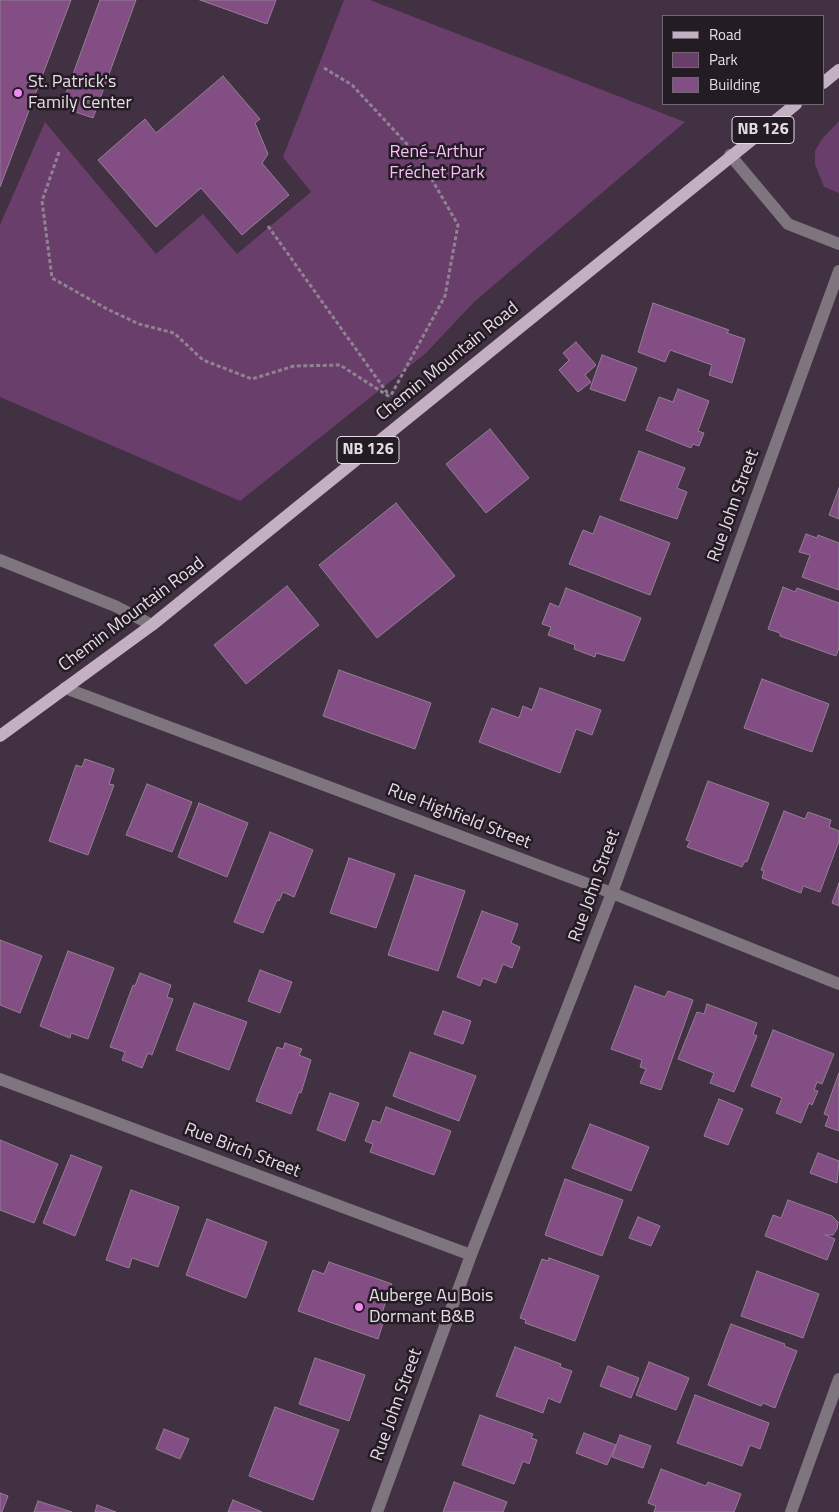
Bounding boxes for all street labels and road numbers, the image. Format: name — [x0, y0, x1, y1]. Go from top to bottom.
road number: NB 126 — [732, 116, 794, 144]
street label: Chemin Mountain Road — [373, 298, 523, 426]
road number: NB 126 — [337, 436, 399, 464]
street label: Rue John Street — [704, 447, 764, 565]
street label: Chemin Mountain Road — [55, 553, 209, 677]
street label: Rue Highfield Street — [384, 780, 534, 854]
street label: Rue John Street — [565, 827, 625, 945]
street label: Rue Birch Street — [181, 1119, 303, 1183]
street label: Rue John Street — [367, 1346, 427, 1464]

